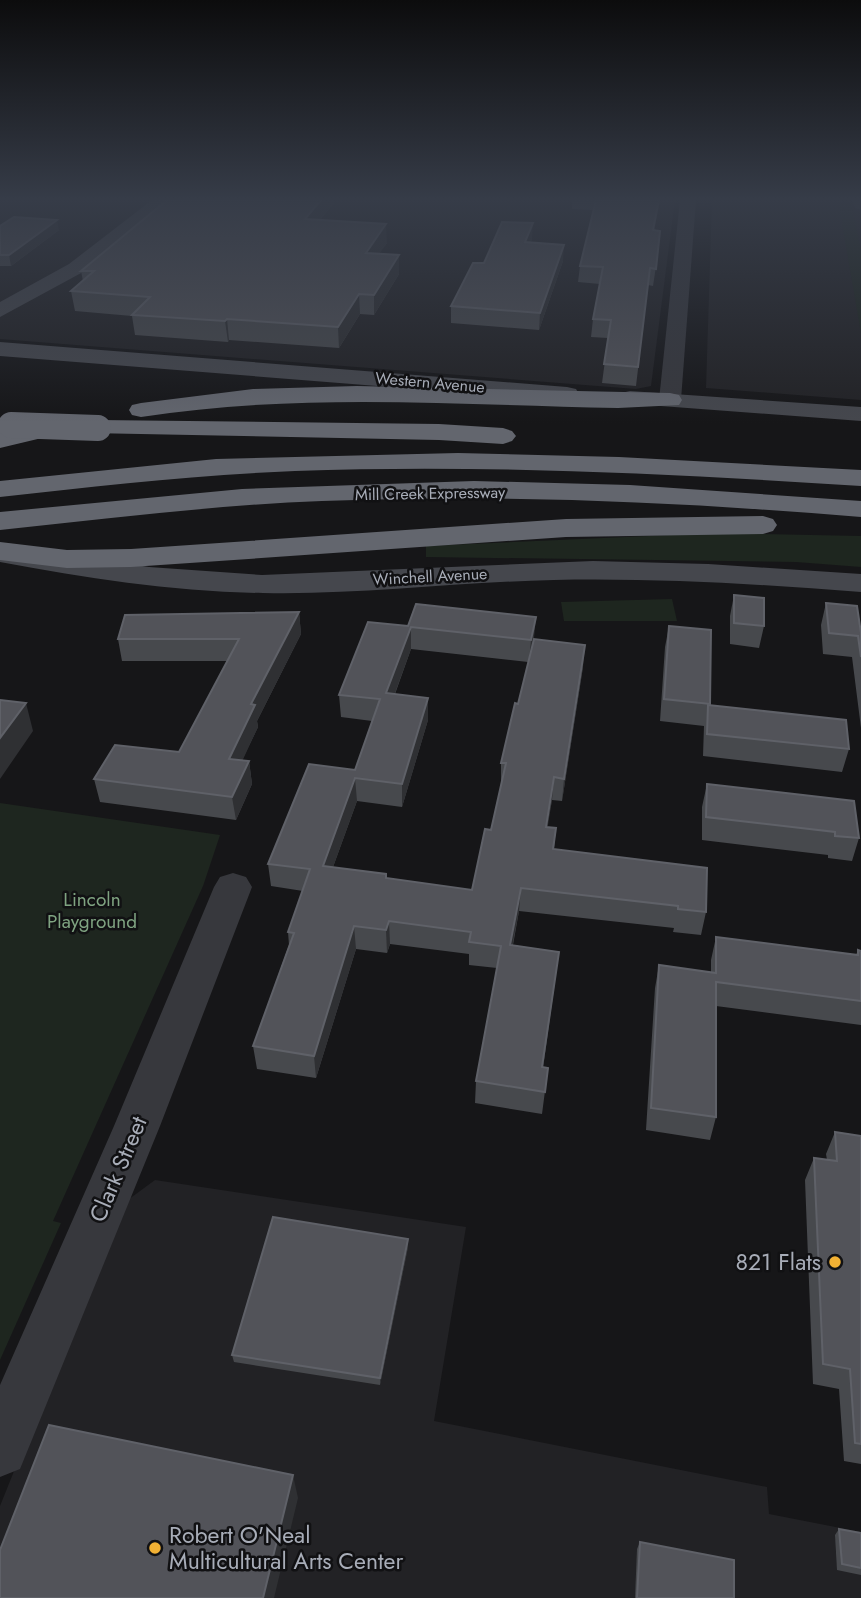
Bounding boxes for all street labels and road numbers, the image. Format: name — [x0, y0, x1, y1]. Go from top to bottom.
street label: Western Avenue — [374, 366, 486, 399]
street label: Mill Creek Expressway — [355, 481, 506, 506]
street label: Winchell Avenue — [372, 562, 488, 591]
street label: Clark Street — [80, 1110, 156, 1227]

